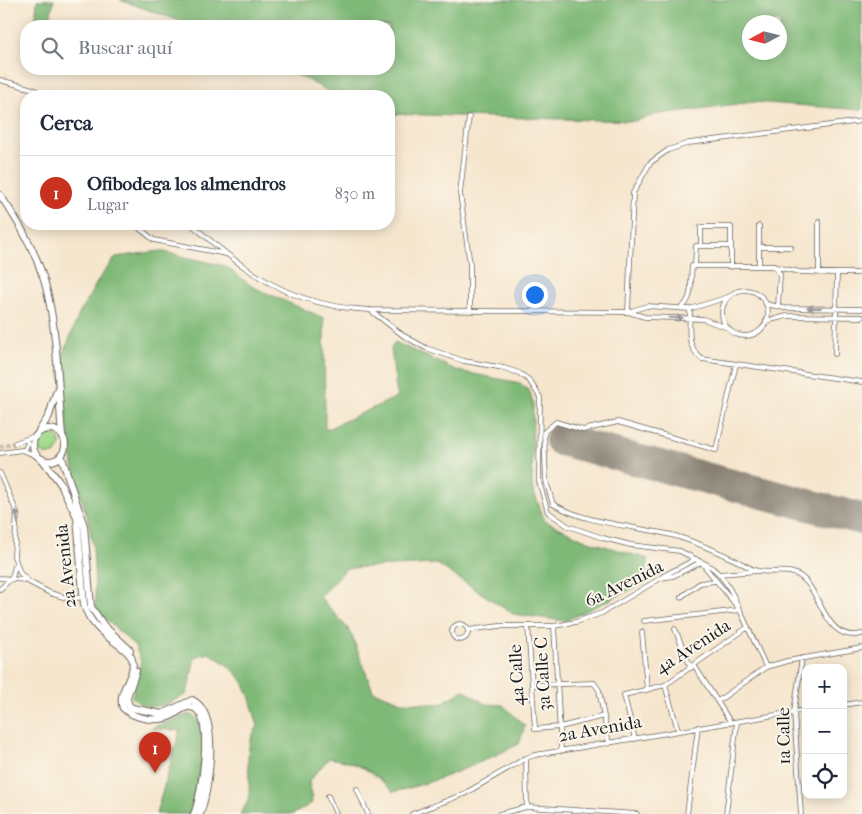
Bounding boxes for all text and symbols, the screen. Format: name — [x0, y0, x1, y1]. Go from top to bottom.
north arrow — [742, 15, 787, 60]
search box — [20, 20, 395, 75]
icon: search — [38, 34, 66, 62]
text: Buscar aquí — [78, 37, 172, 59]
text: Cerca — [40, 111, 92, 135]
text: Ofibodega los almendros — [87, 173, 286, 195]
text: 1 — [53, 184, 59, 203]
text: 830 m — [335, 184, 375, 203]
text: Lugar — [87, 195, 128, 214]
your location — [522, 282, 548, 308]
one-way arrow — [806, 304, 822, 312]
one-way arrow — [668, 314, 684, 322]
one-way arrow — [12, 508, 20, 524]
street label: 2a Avenida — [51, 522, 81, 609]
street label: 6a Avenida — [581, 556, 667, 612]
street label: 4a Avenida — [651, 615, 735, 679]
street label: 3a Calle C — [531, 636, 555, 712]
street label: 4a Calle — [505, 643, 529, 706]
map controls — [802, 664, 847, 799]
button: + — [802, 664, 847, 709]
street label: 1a Calle — [773, 707, 795, 765]
button: − — [802, 709, 847, 754]
street label: 2a Avenida — [557, 711, 644, 747]
pin: 1 — [139, 732, 171, 773]
button: locate — [802, 754, 847, 799]

